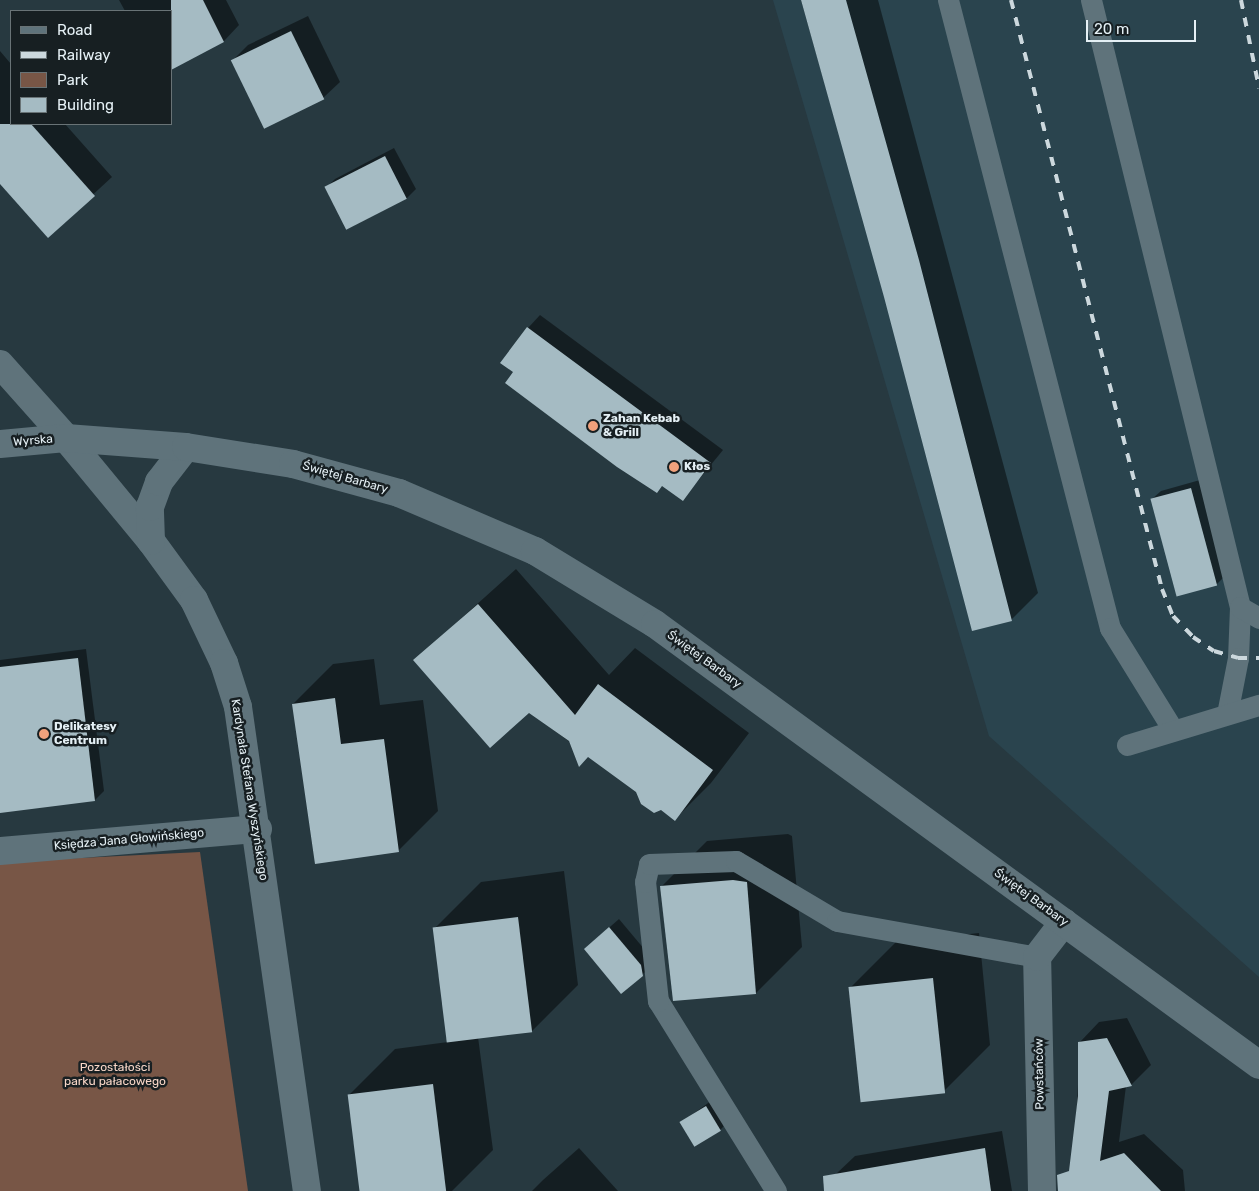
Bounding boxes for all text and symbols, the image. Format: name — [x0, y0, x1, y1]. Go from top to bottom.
legend — [10, 10, 172, 125]
scale bar — [1089, 10, 1199, 42]
text: 20 m — [1094, 20, 1129, 38]
text: Road — [57, 21, 93, 39]
text: Railway — [57, 46, 111, 64]
text: Park — [57, 71, 88, 89]
text: Building — [57, 96, 114, 114]
place label: Zahan Kebab & Grill — [603, 412, 680, 440]
marker: Zahan Kebab & Grill — [587, 420, 599, 432]
street label: Wyrska — [13, 432, 53, 450]
street label: Świętej Barbary — [301, 459, 389, 497]
place label: Kłos — [684, 460, 710, 474]
marker: Kłos — [668, 461, 680, 473]
street label: Świętej Barbary — [664, 628, 744, 692]
street label: Kardynała Stefana Wyszyńskiego — [228, 698, 270, 882]
place label: Delikatesy Centrum — [54, 720, 117, 748]
marker: Delikatesy Centrum — [38, 728, 50, 740]
street label: Księdza Jana Głowińskiego — [53, 826, 205, 854]
street label: Świętej Barbary — [991, 866, 1071, 930]
street label: Powstańców — [1032, 1038, 1048, 1110]
park label: Pozostałości parku pałacowego — [64, 1061, 166, 1089]

